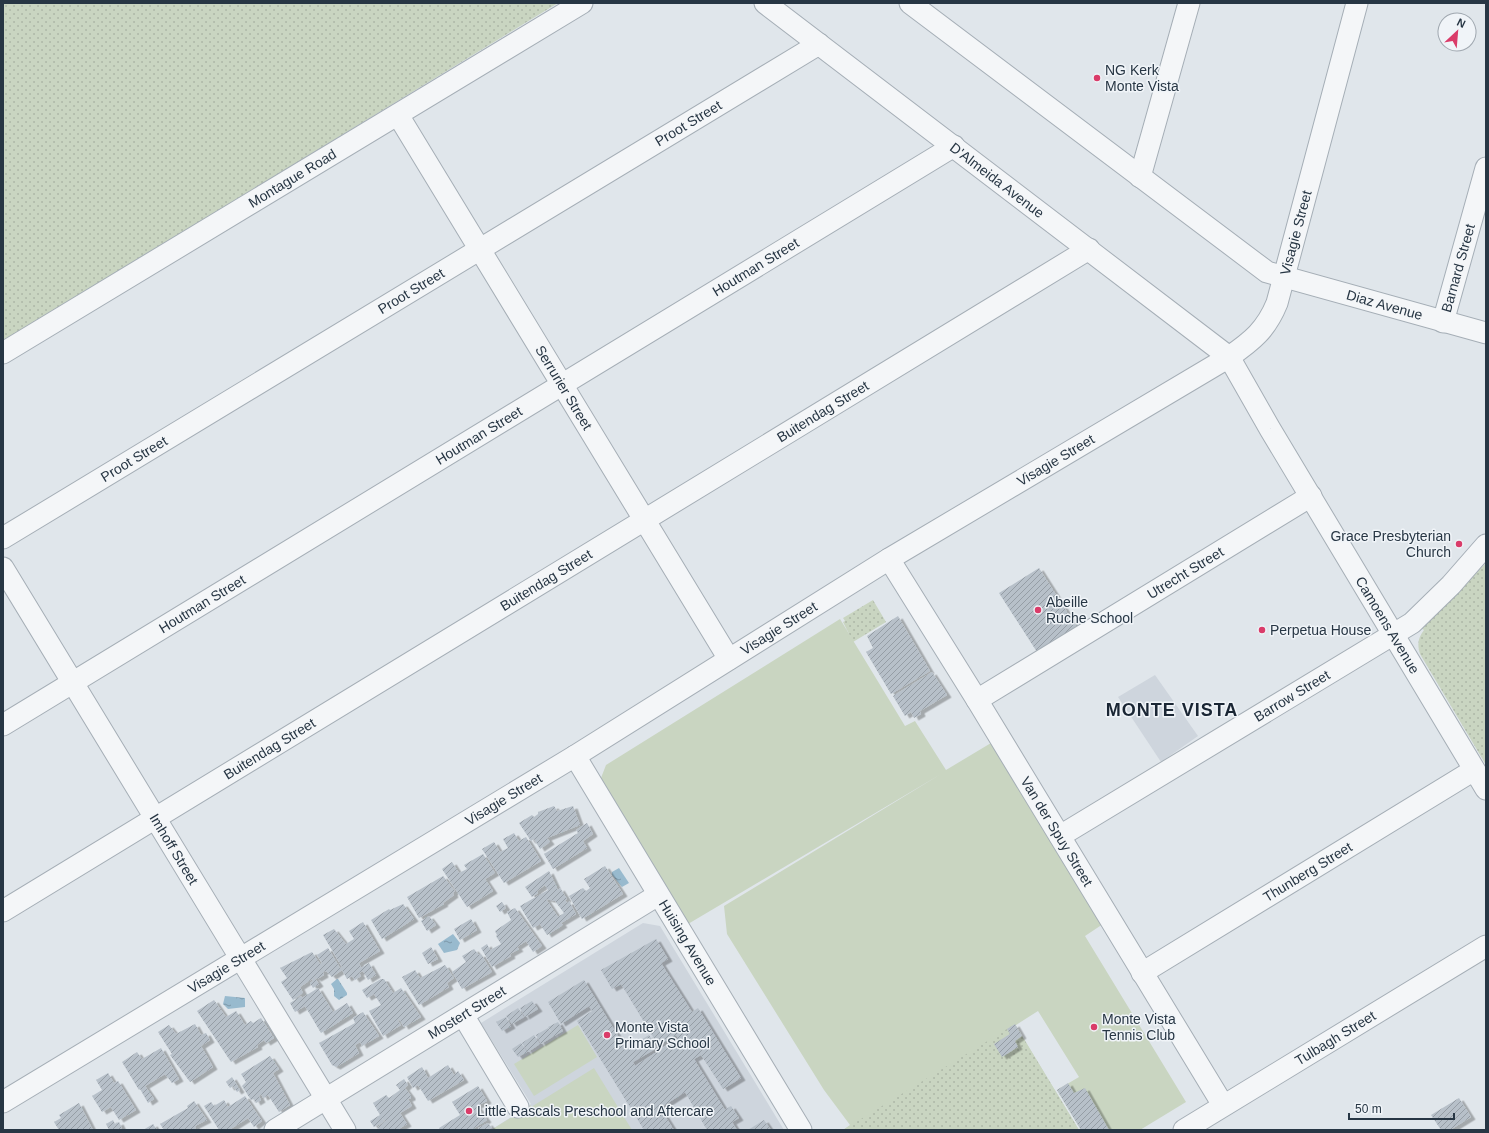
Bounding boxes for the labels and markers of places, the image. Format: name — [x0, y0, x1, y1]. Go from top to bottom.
place label: NG Kerk Monte Vista — [1105, 62, 1179, 94]
marker: NG Kerk Monte Vista — [1092, 73, 1102, 83]
place label: Grace Presbyterian Church — [1330, 528, 1451, 560]
marker: Grace Presbyterian Church — [1454, 539, 1464, 549]
place label: Abeille Ruche School — [1046, 594, 1133, 626]
marker: Abeille Ruche School — [1033, 605, 1043, 615]
place label: Perpetua House — [1270, 622, 1371, 638]
marker: Perpetua House — [1257, 625, 1267, 635]
place label: Monte Vista Tennis Club — [1102, 1011, 1176, 1043]
place label: Monte Vista Primary School — [615, 1019, 710, 1051]
marker: Monte Vista Tennis Club — [1089, 1022, 1099, 1032]
marker: Monte Vista Primary School — [602, 1030, 612, 1040]
place label: Little Rascals Preschool and Aftercare — [477, 1103, 714, 1119]
marker: Little Rascals Preschool and Aftercare — [464, 1106, 474, 1116]

